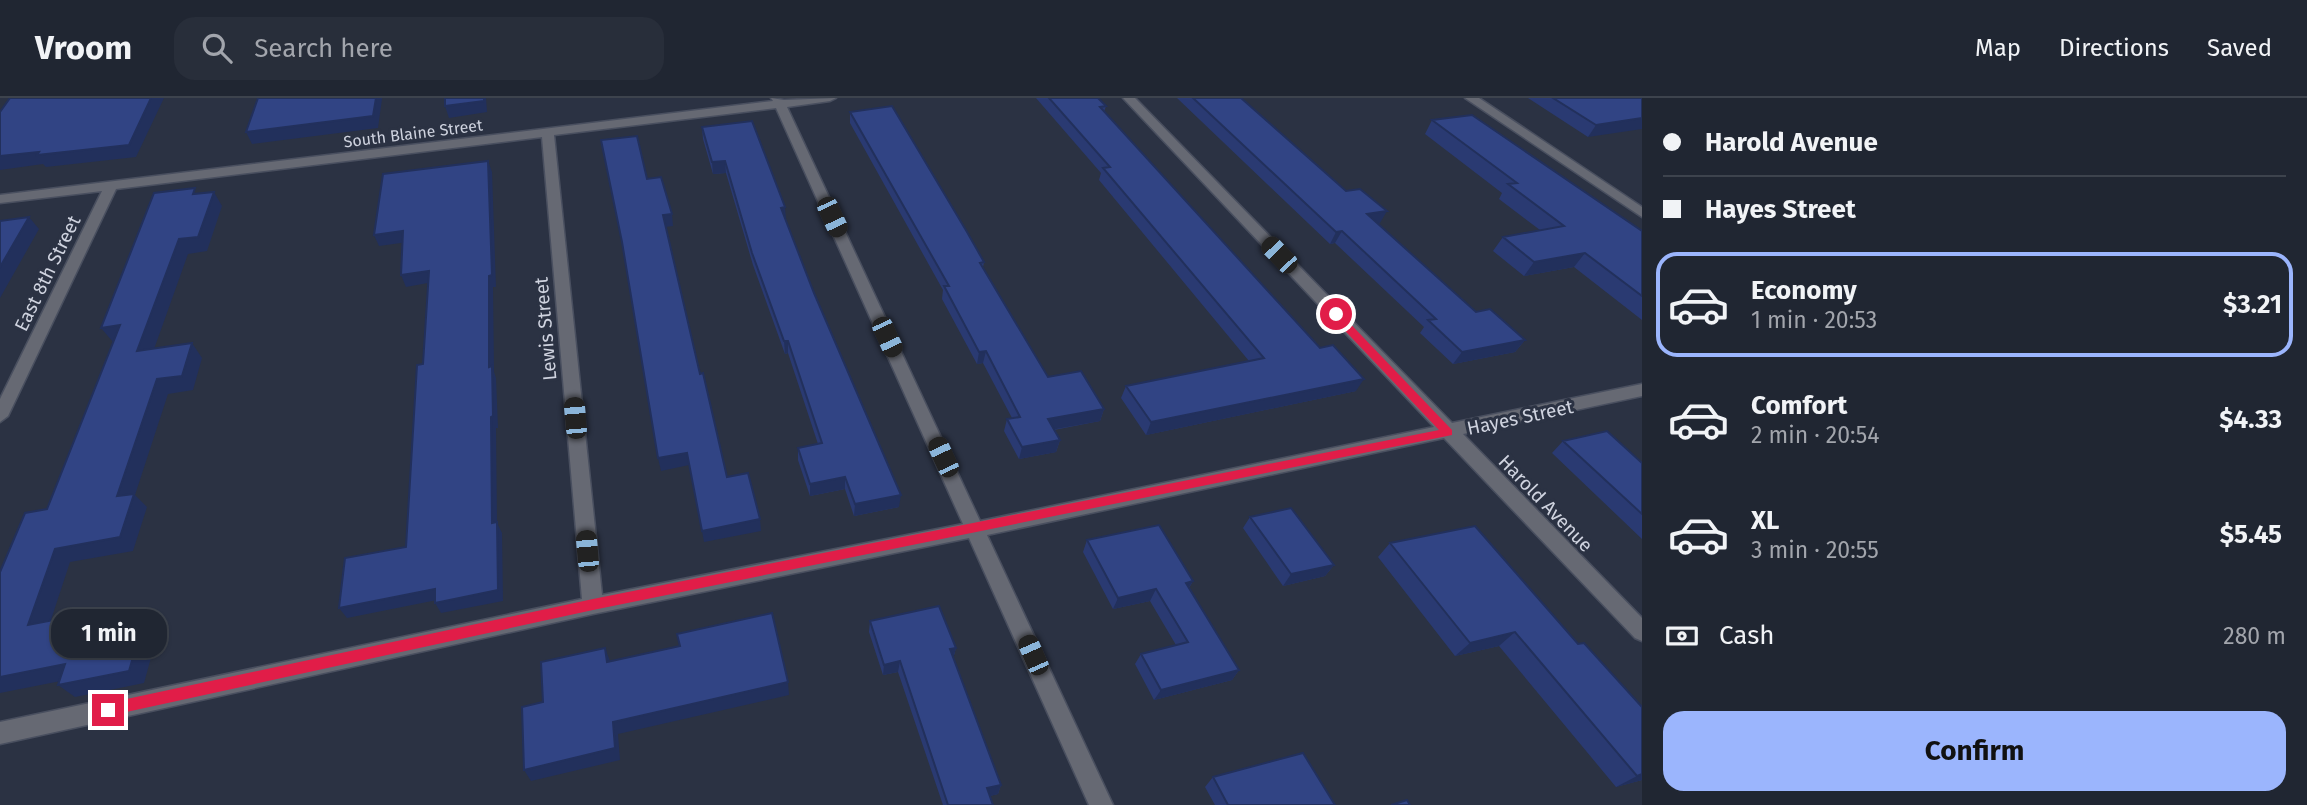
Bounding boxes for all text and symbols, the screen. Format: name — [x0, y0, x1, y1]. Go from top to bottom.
search box — [174, 17, 664, 80]
text: Vroom — [35, 28, 132, 68]
icon: search — [198, 29, 236, 67]
text: Search here — [254, 33, 393, 64]
text: Map — [1975, 34, 2021, 62]
text: Directions — [2059, 34, 2169, 62]
text: Saved — [2207, 34, 2272, 62]
street label: South Blaine Street — [342, 116, 484, 151]
text: Harold Avenue — [1705, 127, 1878, 158]
car — [814, 194, 851, 240]
text: Hayes Street — [1705, 194, 1856, 225]
street label: East 8th Street — [10, 211, 85, 335]
car — [1257, 233, 1302, 277]
icon: car — [1667, 273, 1730, 336]
text: Economy — [1751, 275, 1857, 306]
street label: Lewis Street — [530, 276, 561, 382]
text: $3.21 — [2223, 289, 2282, 320]
route start — [1320, 298, 1352, 330]
text: 1 min · 20:53 — [1751, 306, 1877, 334]
car — [869, 314, 906, 360]
icon: car — [1667, 388, 1730, 451]
text: Comfort — [1751, 390, 1847, 421]
street label: Hayes Street — [1465, 395, 1575, 440]
car — [563, 396, 588, 440]
text: $4.33 — [2219, 404, 2282, 435]
text: 2 min · 20:54 — [1751, 421, 1879, 449]
car — [925, 434, 962, 480]
street label: Harold Avenue — [1494, 450, 1598, 557]
icon: car — [1667, 503, 1730, 566]
text: XL — [1751, 505, 1779, 536]
text: $5.45 — [2220, 519, 2282, 550]
car — [575, 529, 600, 573]
text: 3 min · 20:55 — [1751, 536, 1879, 564]
callout: 1 min — [50, 608, 166, 658]
icon: cash — [1663, 617, 1701, 655]
text: 1 min — [81, 619, 137, 647]
text: Cash — [1719, 620, 1775, 651]
text: 280 m — [2223, 622, 2286, 650]
car — [1015, 632, 1052, 678]
route end — [92, 694, 124, 726]
button: Confirm — [1663, 711, 2286, 791]

